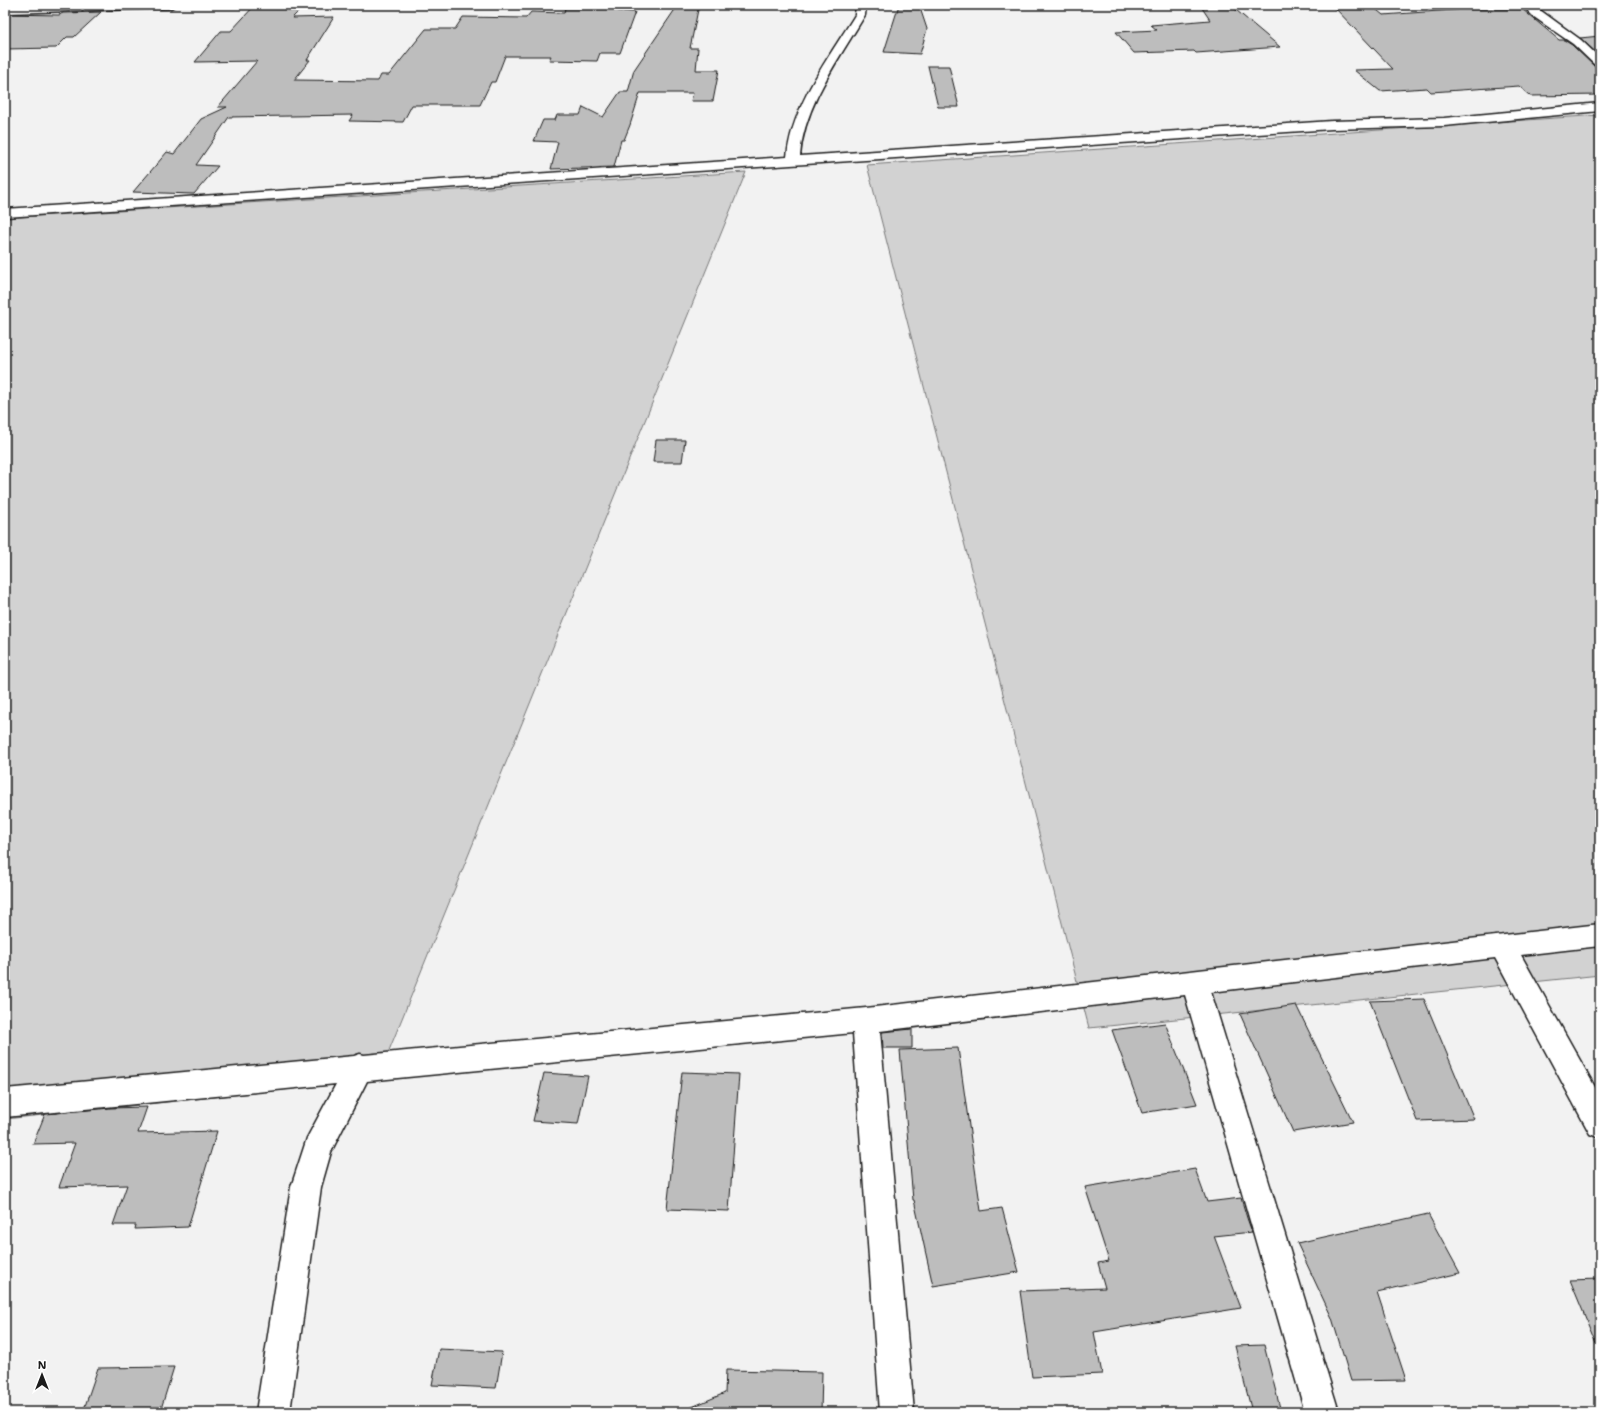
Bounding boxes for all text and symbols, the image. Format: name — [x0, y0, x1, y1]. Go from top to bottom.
north arrow — [22, 1355, 62, 1395]
text: N — [38, 1358, 47, 1373]

